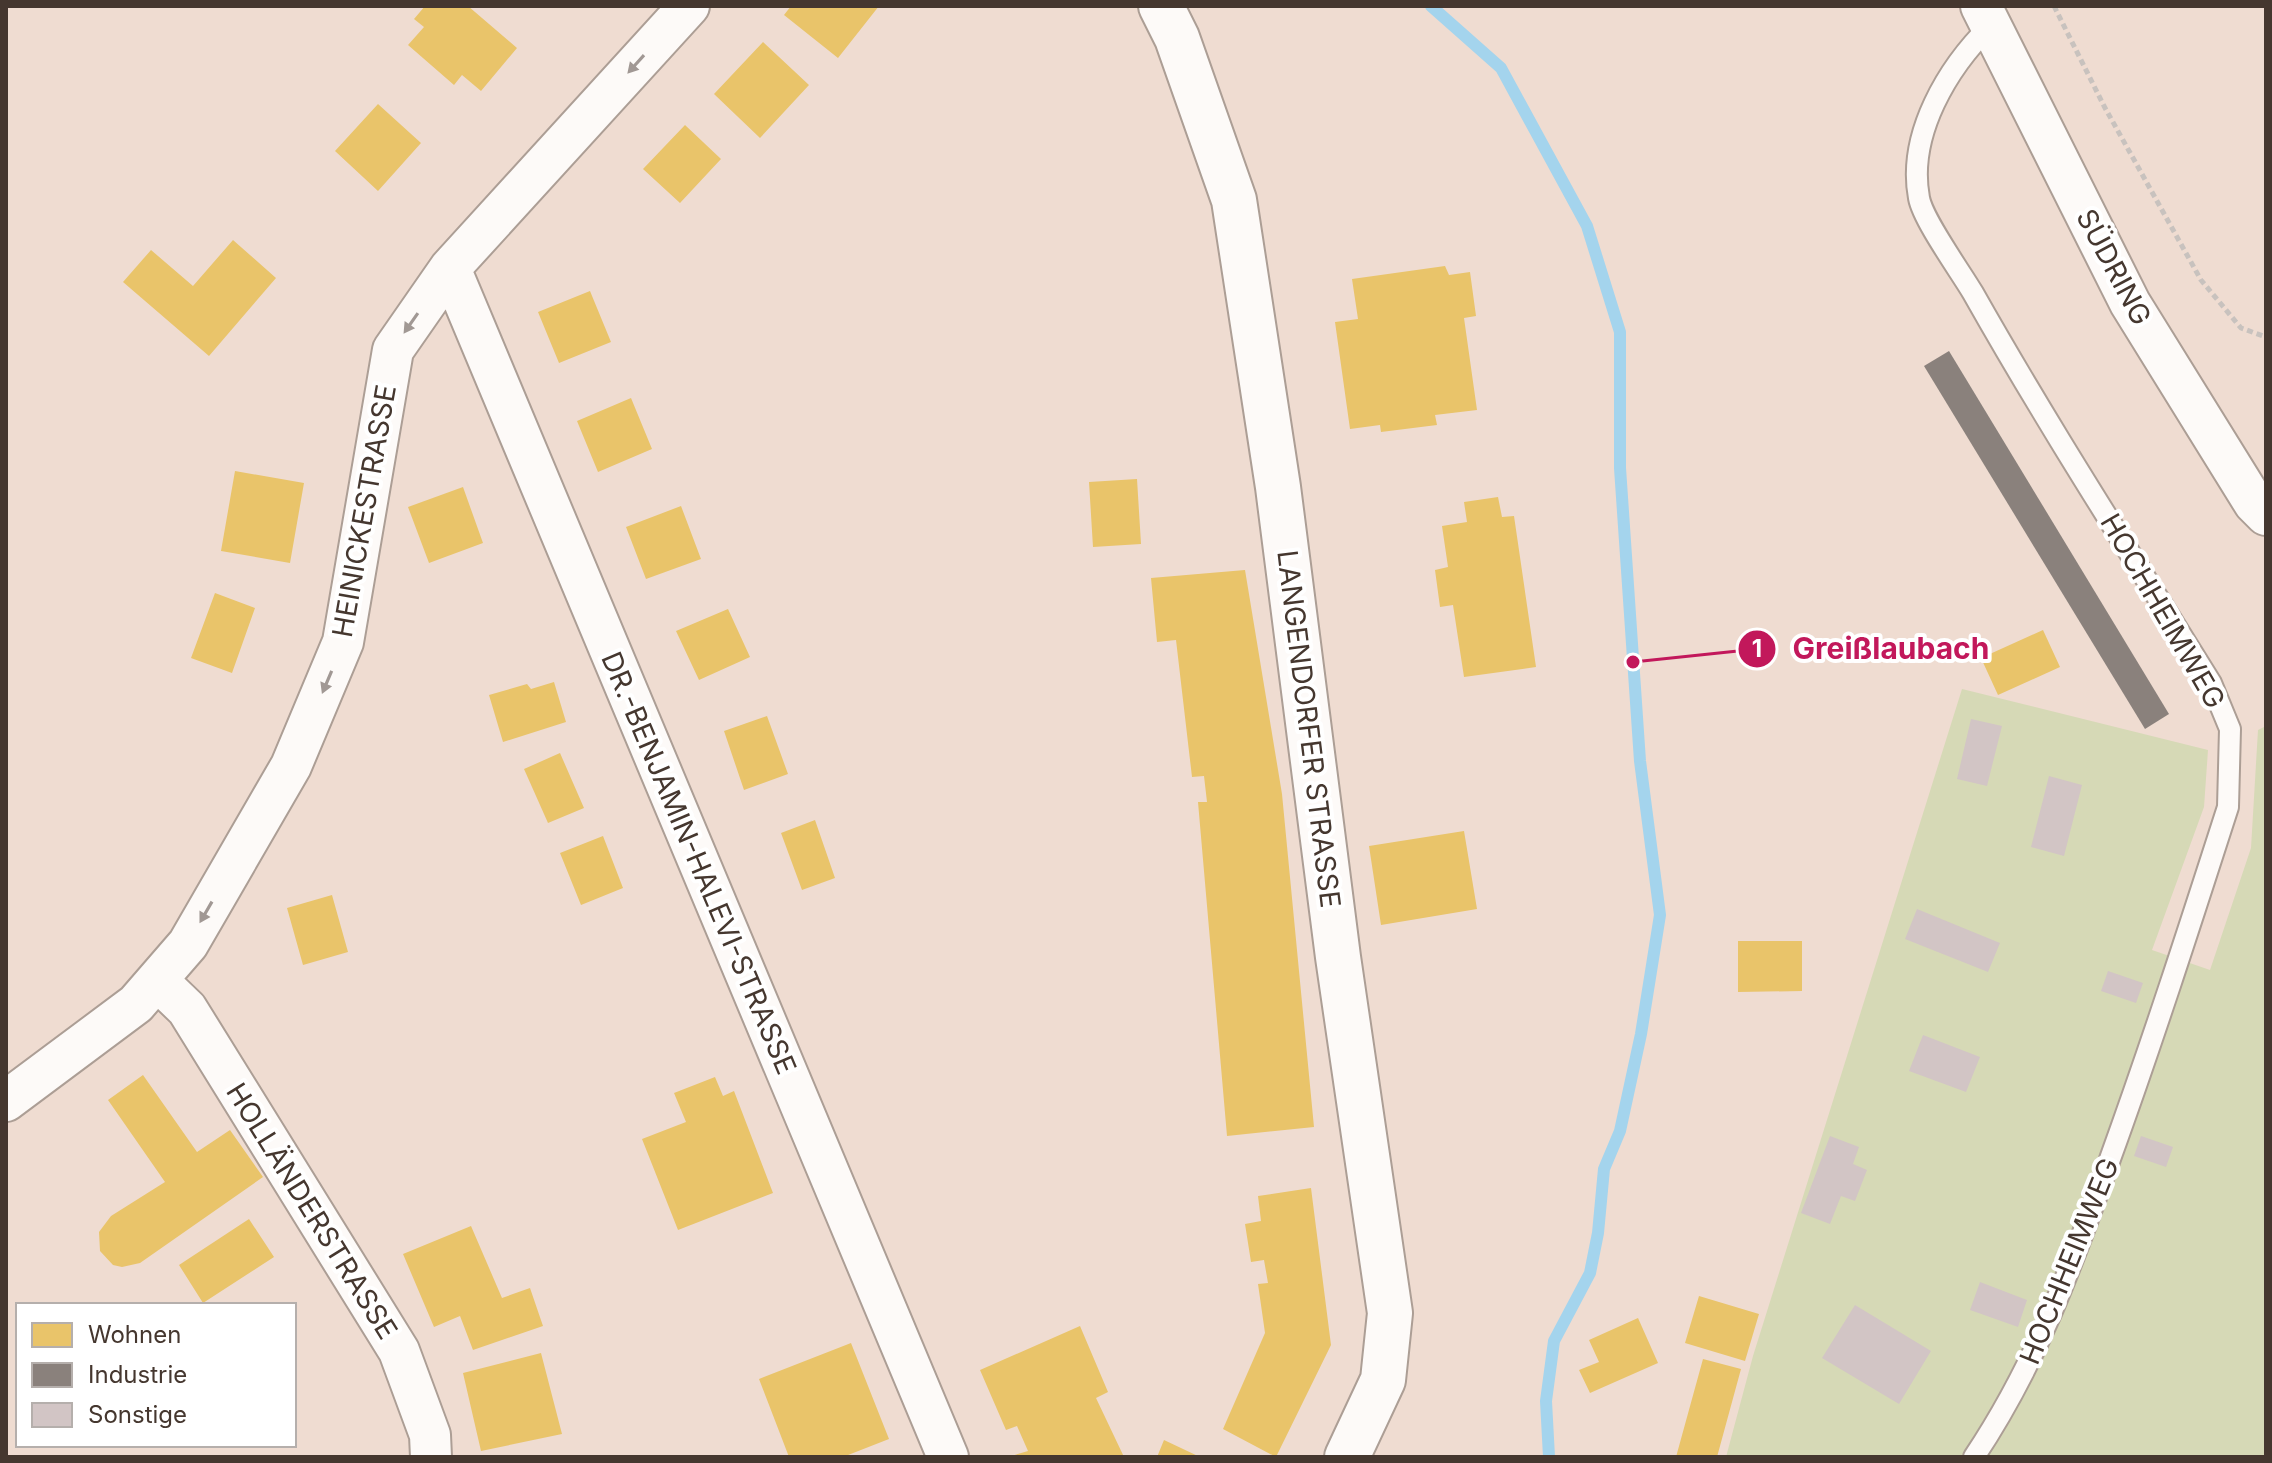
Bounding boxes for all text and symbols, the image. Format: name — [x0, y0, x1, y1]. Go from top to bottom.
one-way arrow — [628, 54, 646, 73]
street label: SÜDRING — [2069, 203, 2159, 331]
one-way arrow — [404, 313, 419, 334]
street label: HEINICKESTRASSE — [325, 382, 403, 640]
street label: HOCHHEIMWEG — [2093, 508, 2233, 714]
street label: LANGENDORFER STRASSE — [1270, 548, 1348, 910]
callout: Greißlaubach — [1737, 622, 2006, 676]
text: Greißlaubach — [1793, 630, 1989, 666]
text: 1 — [1752, 634, 1762, 663]
street label: DR.-BENJAMIN-HALEVI-STRASSE — [594, 647, 804, 1079]
one-way arrow — [320, 670, 333, 694]
one-way arrow — [199, 901, 213, 923]
street label: HOLLÄNDERSTRASSE — [219, 1077, 405, 1345]
street label: HOCHHEIMWEG — [2012, 1153, 2126, 1369]
legend — [16, 1303, 296, 1447]
text: Wohnen — [88, 1320, 181, 1349]
text: Industrie — [88, 1360, 187, 1389]
text: Sonstige — [88, 1400, 187, 1429]

